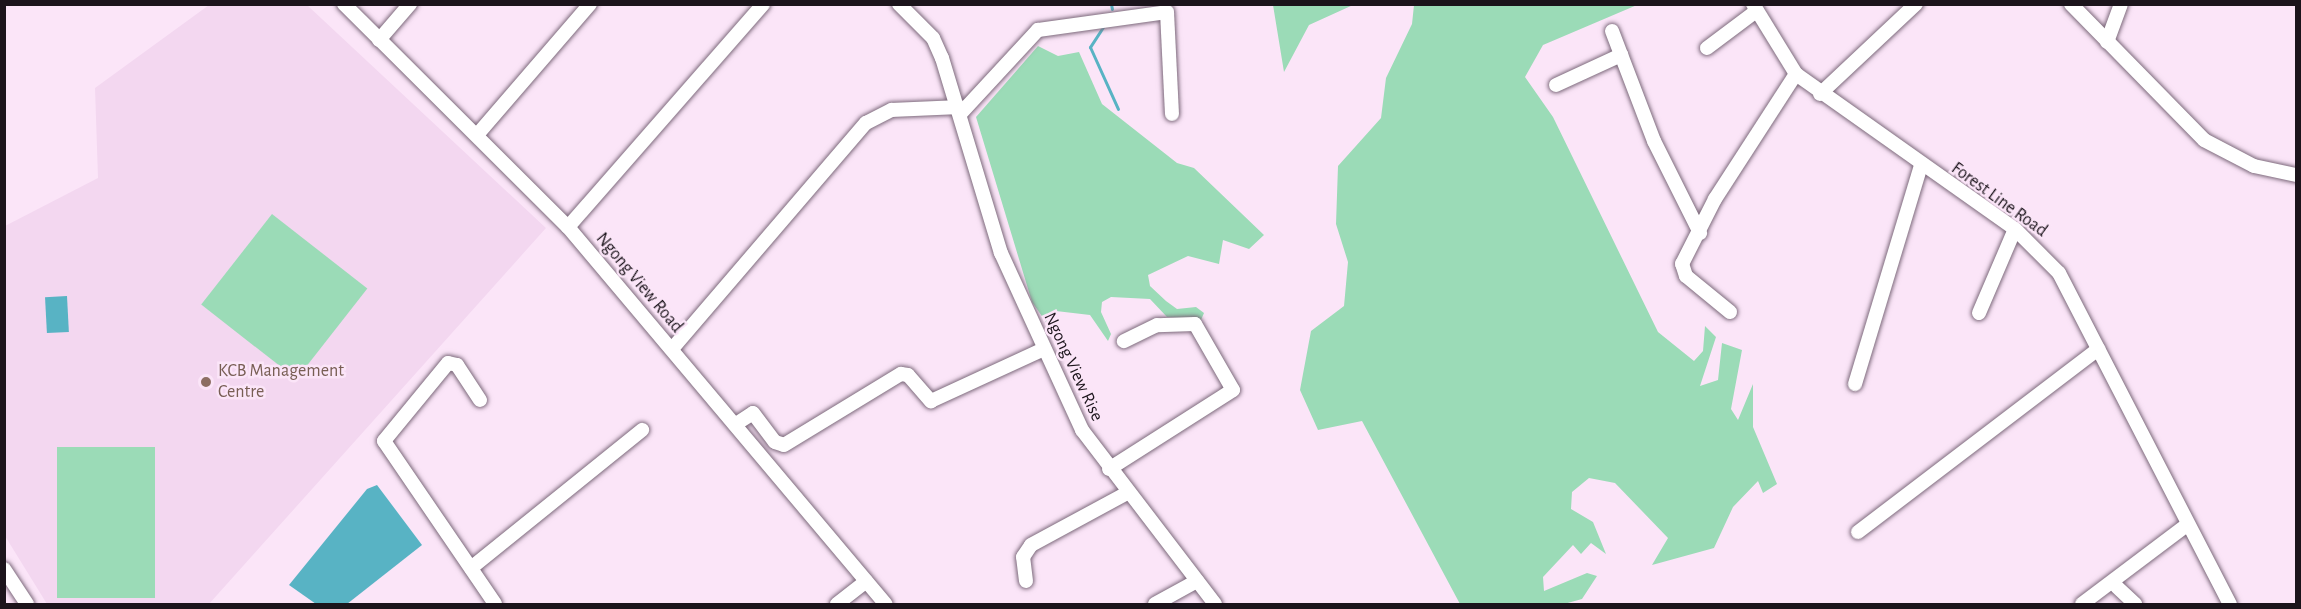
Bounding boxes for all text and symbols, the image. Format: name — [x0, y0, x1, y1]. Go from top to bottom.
street label: Forest Line Road — [1947, 158, 2051, 242]
street label: Ngong View Road — [591, 229, 687, 337]
street label: Ngong View Rise — [1038, 309, 1108, 425]
place label: KCB Management Centre — [218, 361, 344, 404]
marker: KCB Management Centre — [199, 375, 213, 389]

